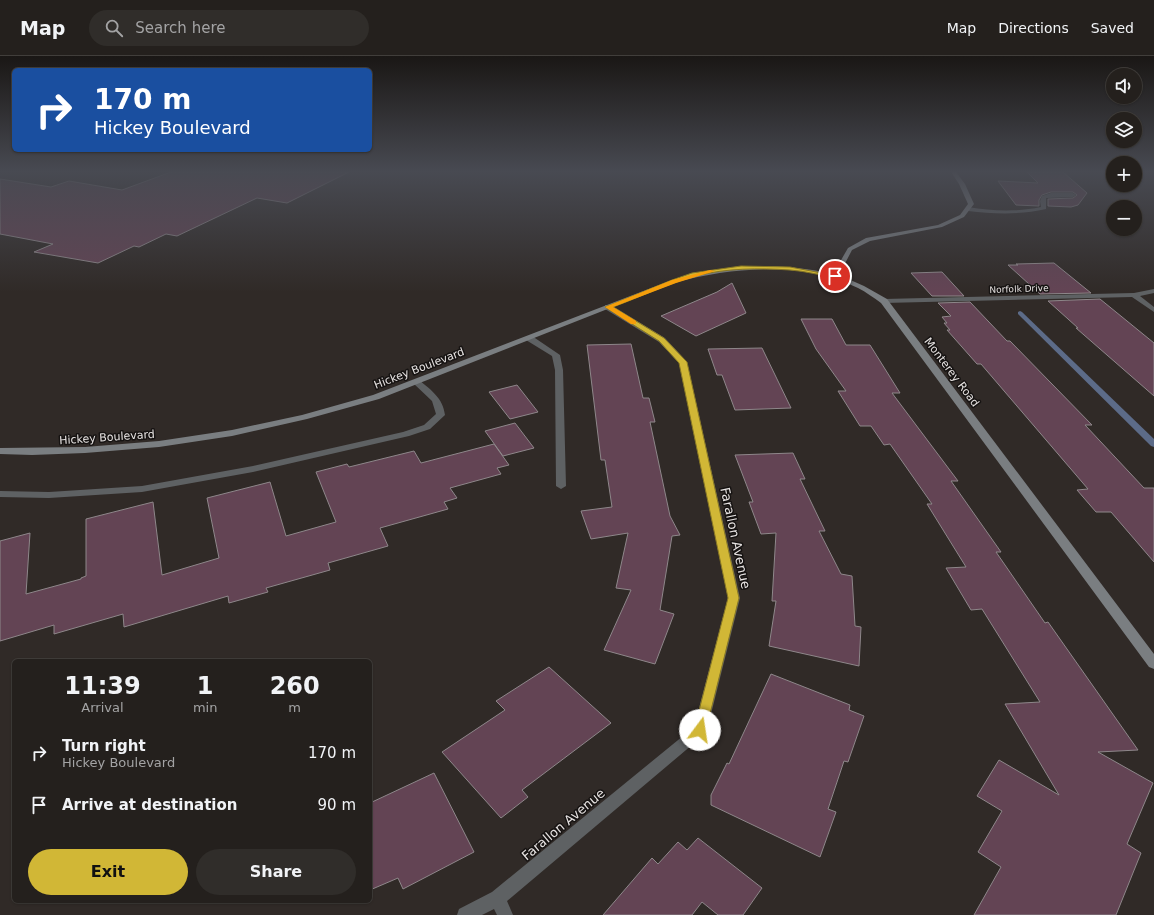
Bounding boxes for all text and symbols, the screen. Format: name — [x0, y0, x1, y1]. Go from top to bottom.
search box — [89, 10, 369, 46]
text: Map — [20, 17, 65, 39]
icon: search — [103, 17, 125, 39]
text: Search here — [135, 19, 225, 37]
text: Map — [947, 20, 976, 36]
text: Directions — [998, 20, 1069, 36]
text: Saved — [1091, 20, 1134, 36]
map controls — [1106, 68, 1142, 236]
button: sound — [1106, 68, 1142, 104]
text: 170 m — [94, 83, 191, 116]
icon: right — [28, 84, 80, 136]
button: layers — [1106, 112, 1142, 148]
text: Hickey Boulevard — [94, 117, 251, 138]
button: + — [1106, 156, 1142, 192]
button: − — [1106, 200, 1142, 236]
pin — [818, 259, 852, 293]
icon: arrive — [824, 265, 846, 287]
street label: Norfolk Drive — [989, 283, 1049, 295]
street label: Monterey Road — [921, 335, 982, 409]
street label: Hickey Boulevard — [372, 345, 466, 392]
street label: Hickey Boulevard — [59, 428, 155, 447]
street label: Farallon Avenue — [717, 486, 754, 590]
text: 11:39 — [64, 672, 141, 700]
text: 1 — [197, 672, 213, 700]
text: 260 — [270, 672, 320, 700]
text: Arrival — [81, 700, 124, 715]
text: min — [193, 700, 217, 715]
text: m — [288, 700, 301, 715]
position arrow — [679, 709, 721, 751]
text: Turn right — [62, 737, 146, 755]
icon: right — [28, 742, 50, 764]
text: 170 m — [308, 744, 356, 762]
text: Hickey Boulevard — [62, 755, 175, 770]
street label: Farallon Avenue — [519, 785, 608, 863]
icon: arrive — [28, 794, 50, 816]
text: Arrive at destination — [62, 796, 237, 814]
text: 90 m — [318, 796, 356, 814]
button: Exit — [28, 849, 188, 895]
button: Share — [196, 849, 356, 895]

